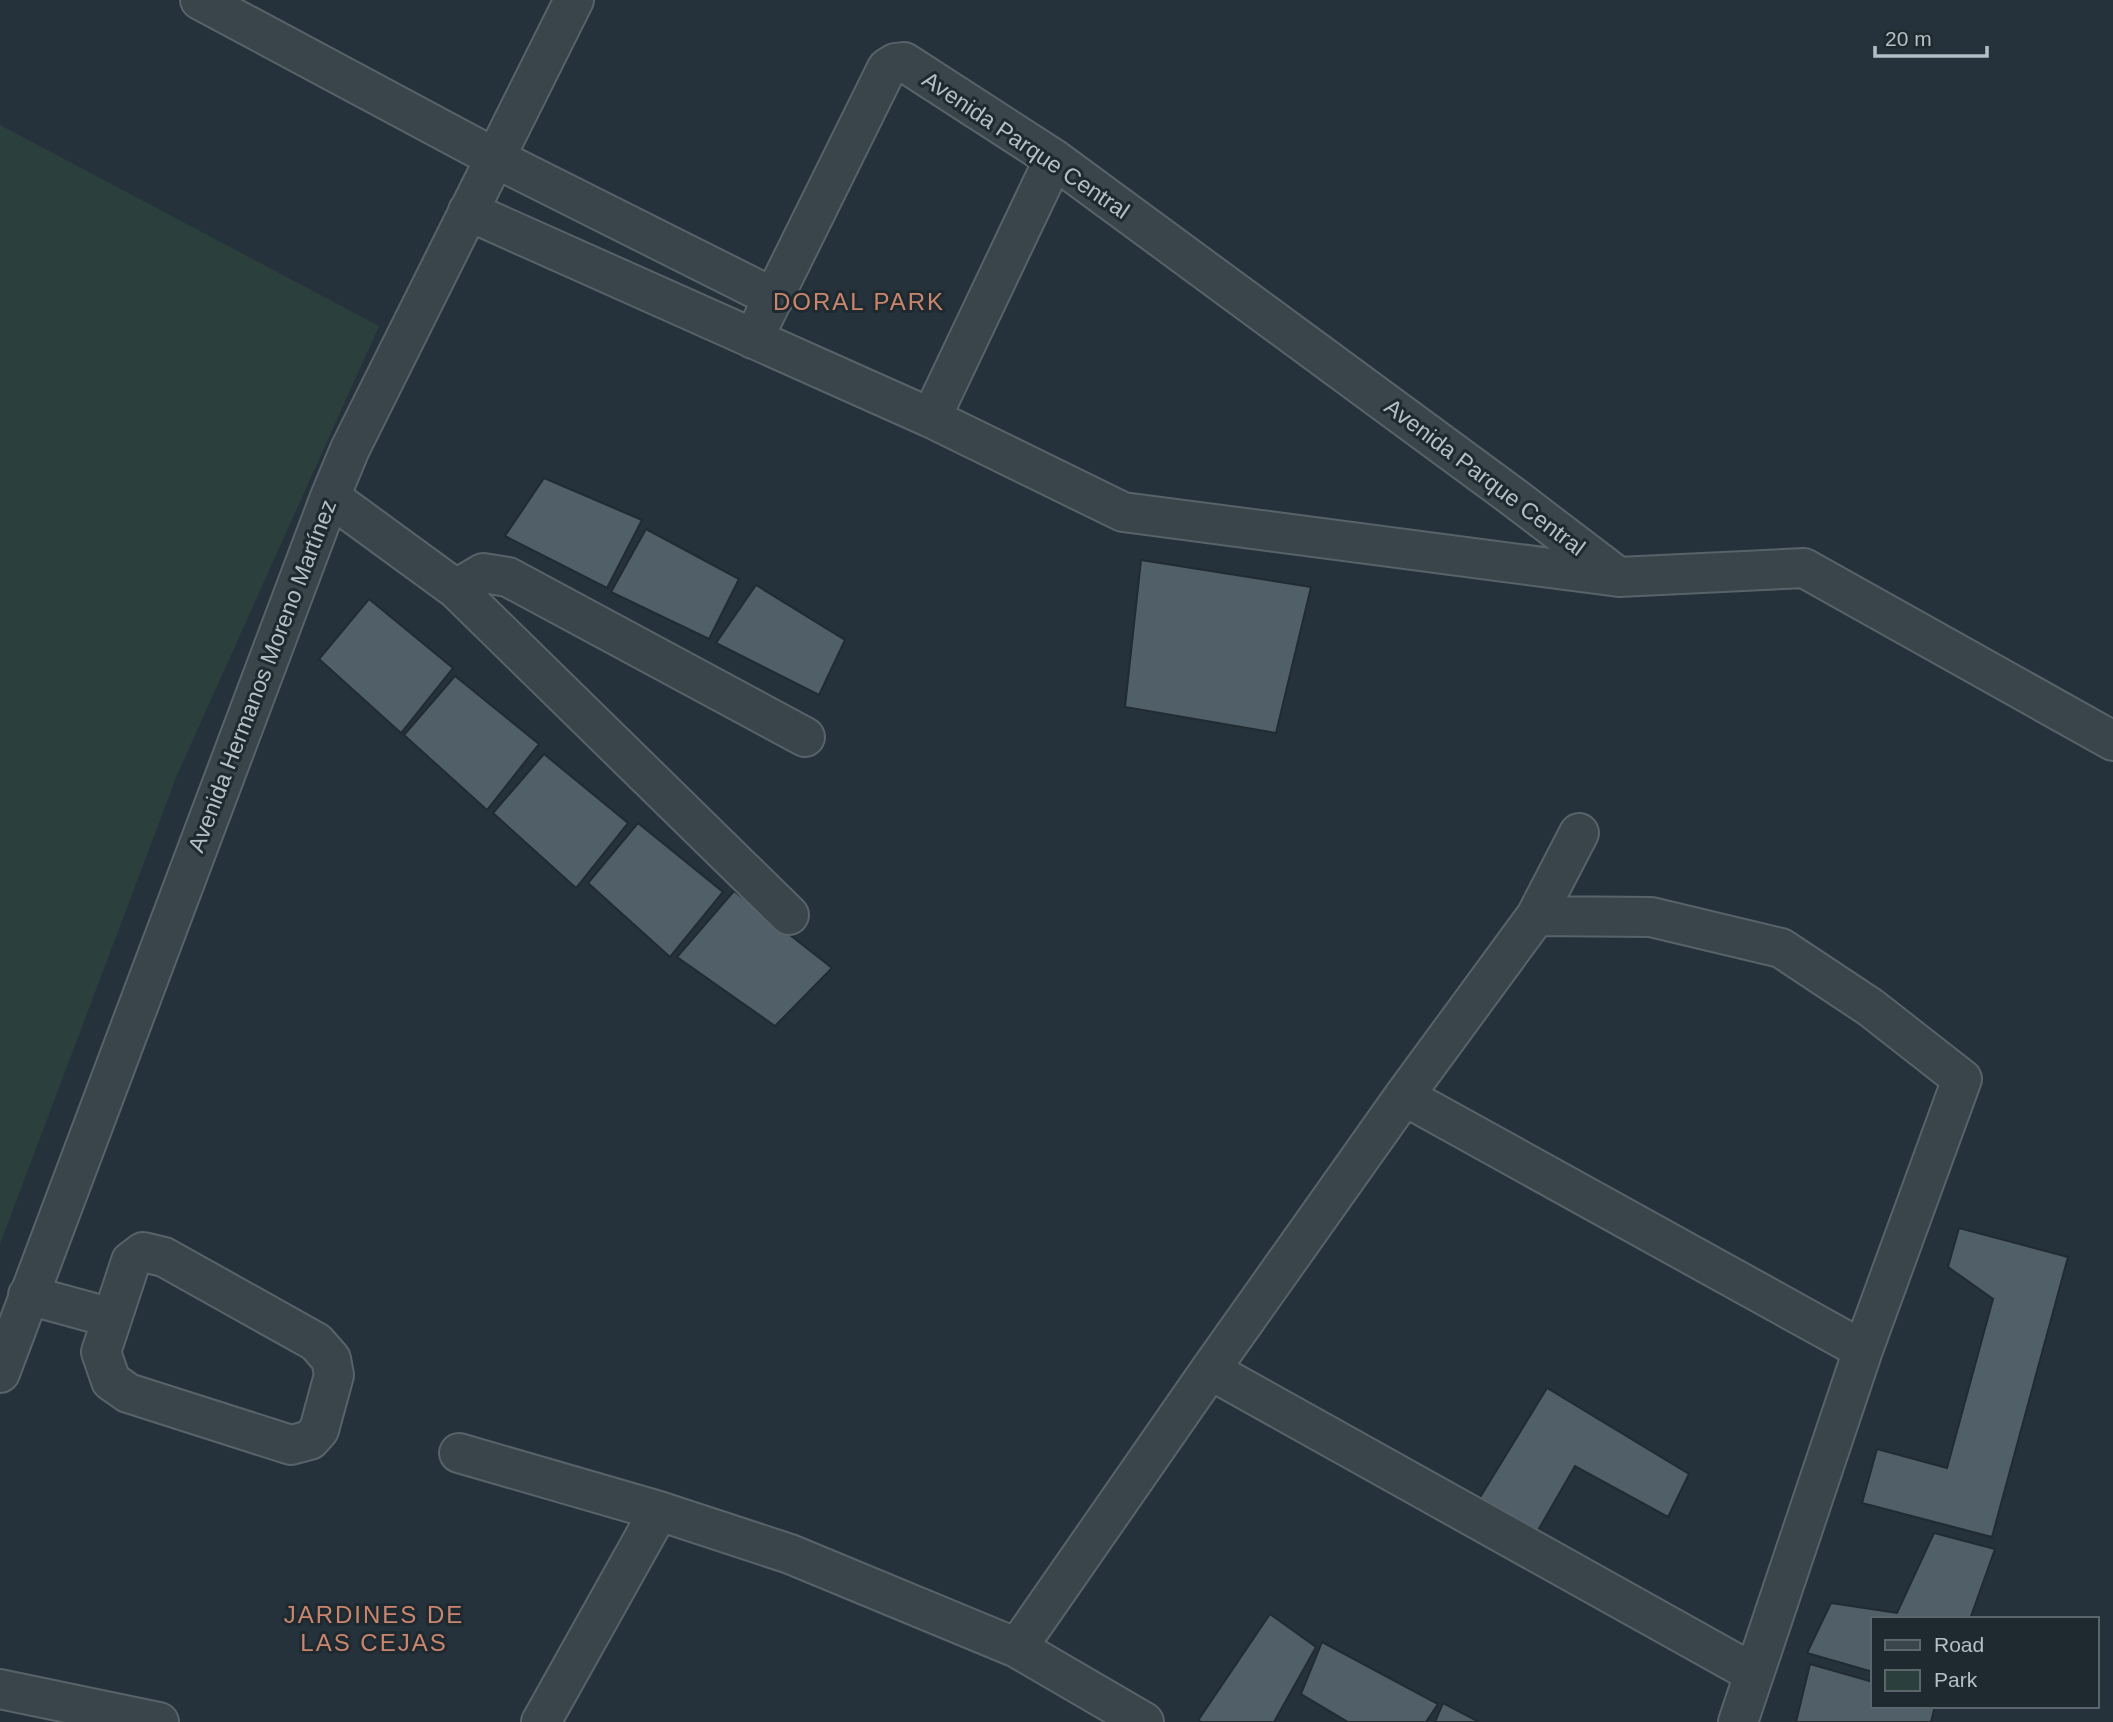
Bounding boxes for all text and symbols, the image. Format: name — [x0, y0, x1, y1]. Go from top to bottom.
scale bar — [1875, 14, 1987, 58]
text: 20 m — [1885, 27, 1932, 50]
street label: Avenida Parque Central — [918, 66, 1134, 224]
district label: DORAL PARK — [773, 288, 945, 315]
street label: Avenida Parque Central — [1380, 393, 1590, 561]
street label: Avenida Hermanos Moreno Martínez — [183, 496, 341, 856]
district label: JARDINES DE LAS CEJAS — [284, 1601, 464, 1656]
legend — [1871, 1617, 2099, 1708]
text: Road — [1934, 1633, 1984, 1656]
text: Park — [1934, 1668, 1978, 1691]

